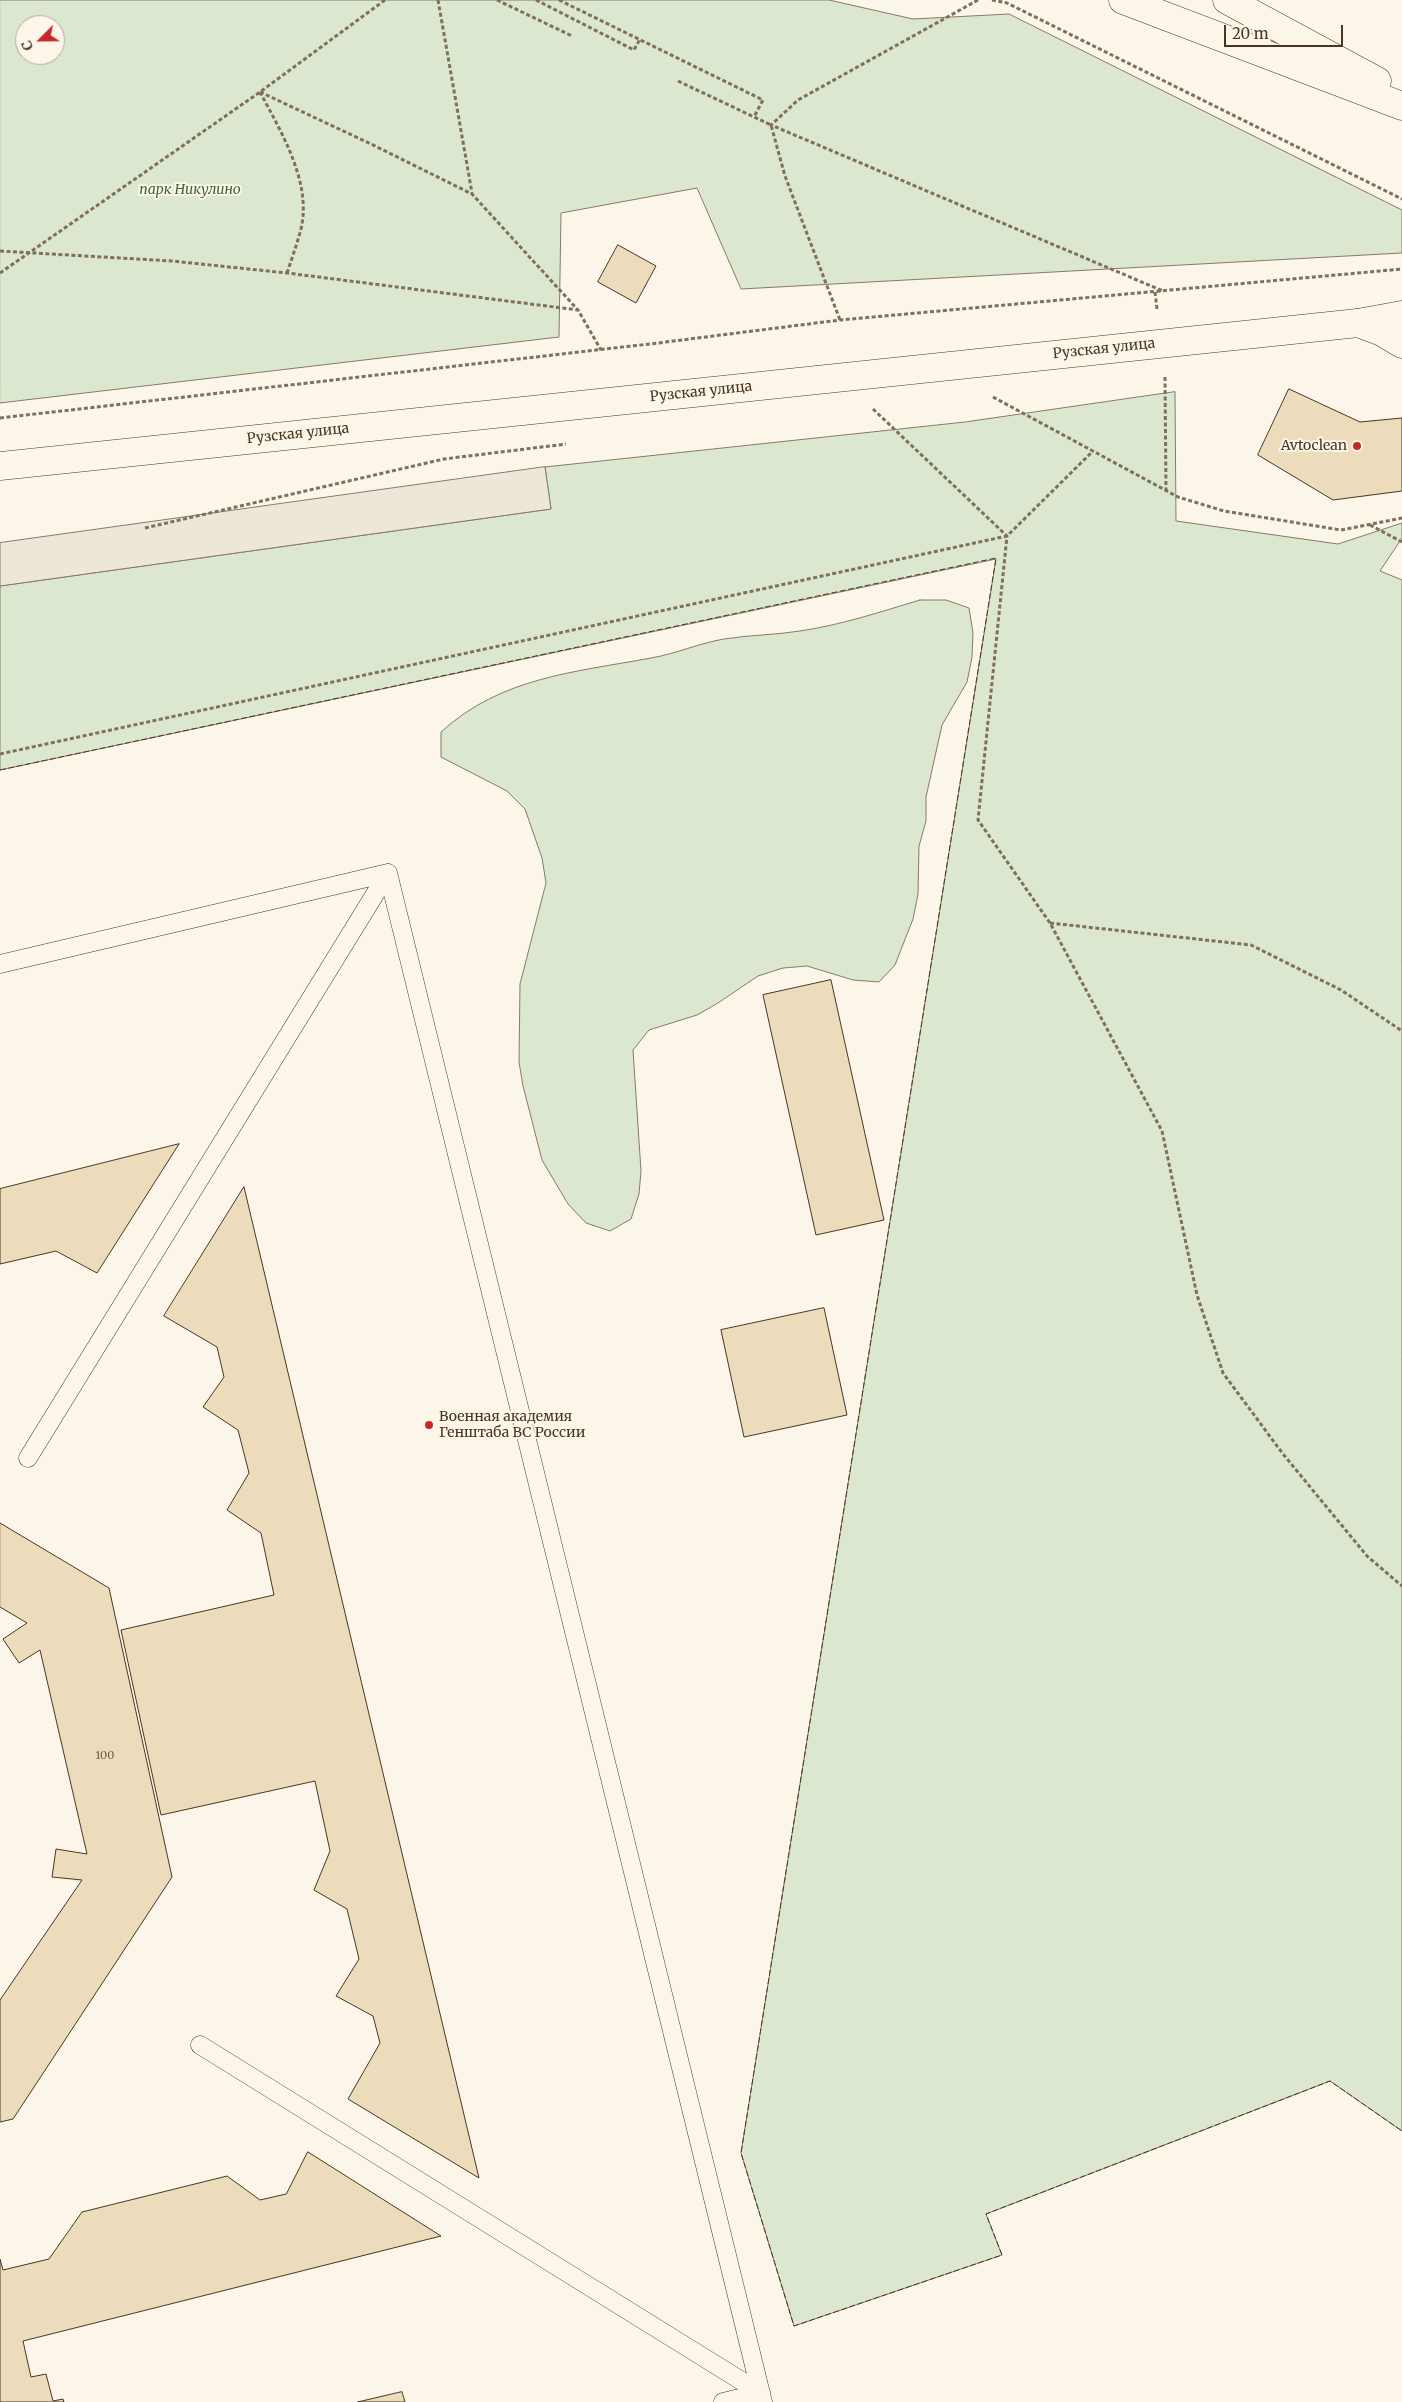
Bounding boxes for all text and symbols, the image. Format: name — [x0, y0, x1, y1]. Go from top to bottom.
north arrow — [15, 15, 65, 65]
scale bar — [1227, 15, 1346, 47]
text: 20 m — [1232, 24, 1269, 43]
text: С — [17, 38, 37, 53]
park label: парк Никулино — [139, 182, 241, 198]
street label: Рузская улица — [1052, 335, 1156, 363]
street label: Рузская улица — [649, 378, 753, 406]
street label: Рузская улица — [246, 420, 350, 448]
place label: Avtoclean — [1281, 438, 1347, 454]
marker: Avtoclean — [1351, 440, 1363, 452]
place label: Военная академия Генштаба ВС России — [439, 1409, 585, 1441]
marker: Военная академия Генштаба ВС России — [423, 1419, 435, 1431]
house number: 100 — [96, 1749, 114, 1763]

